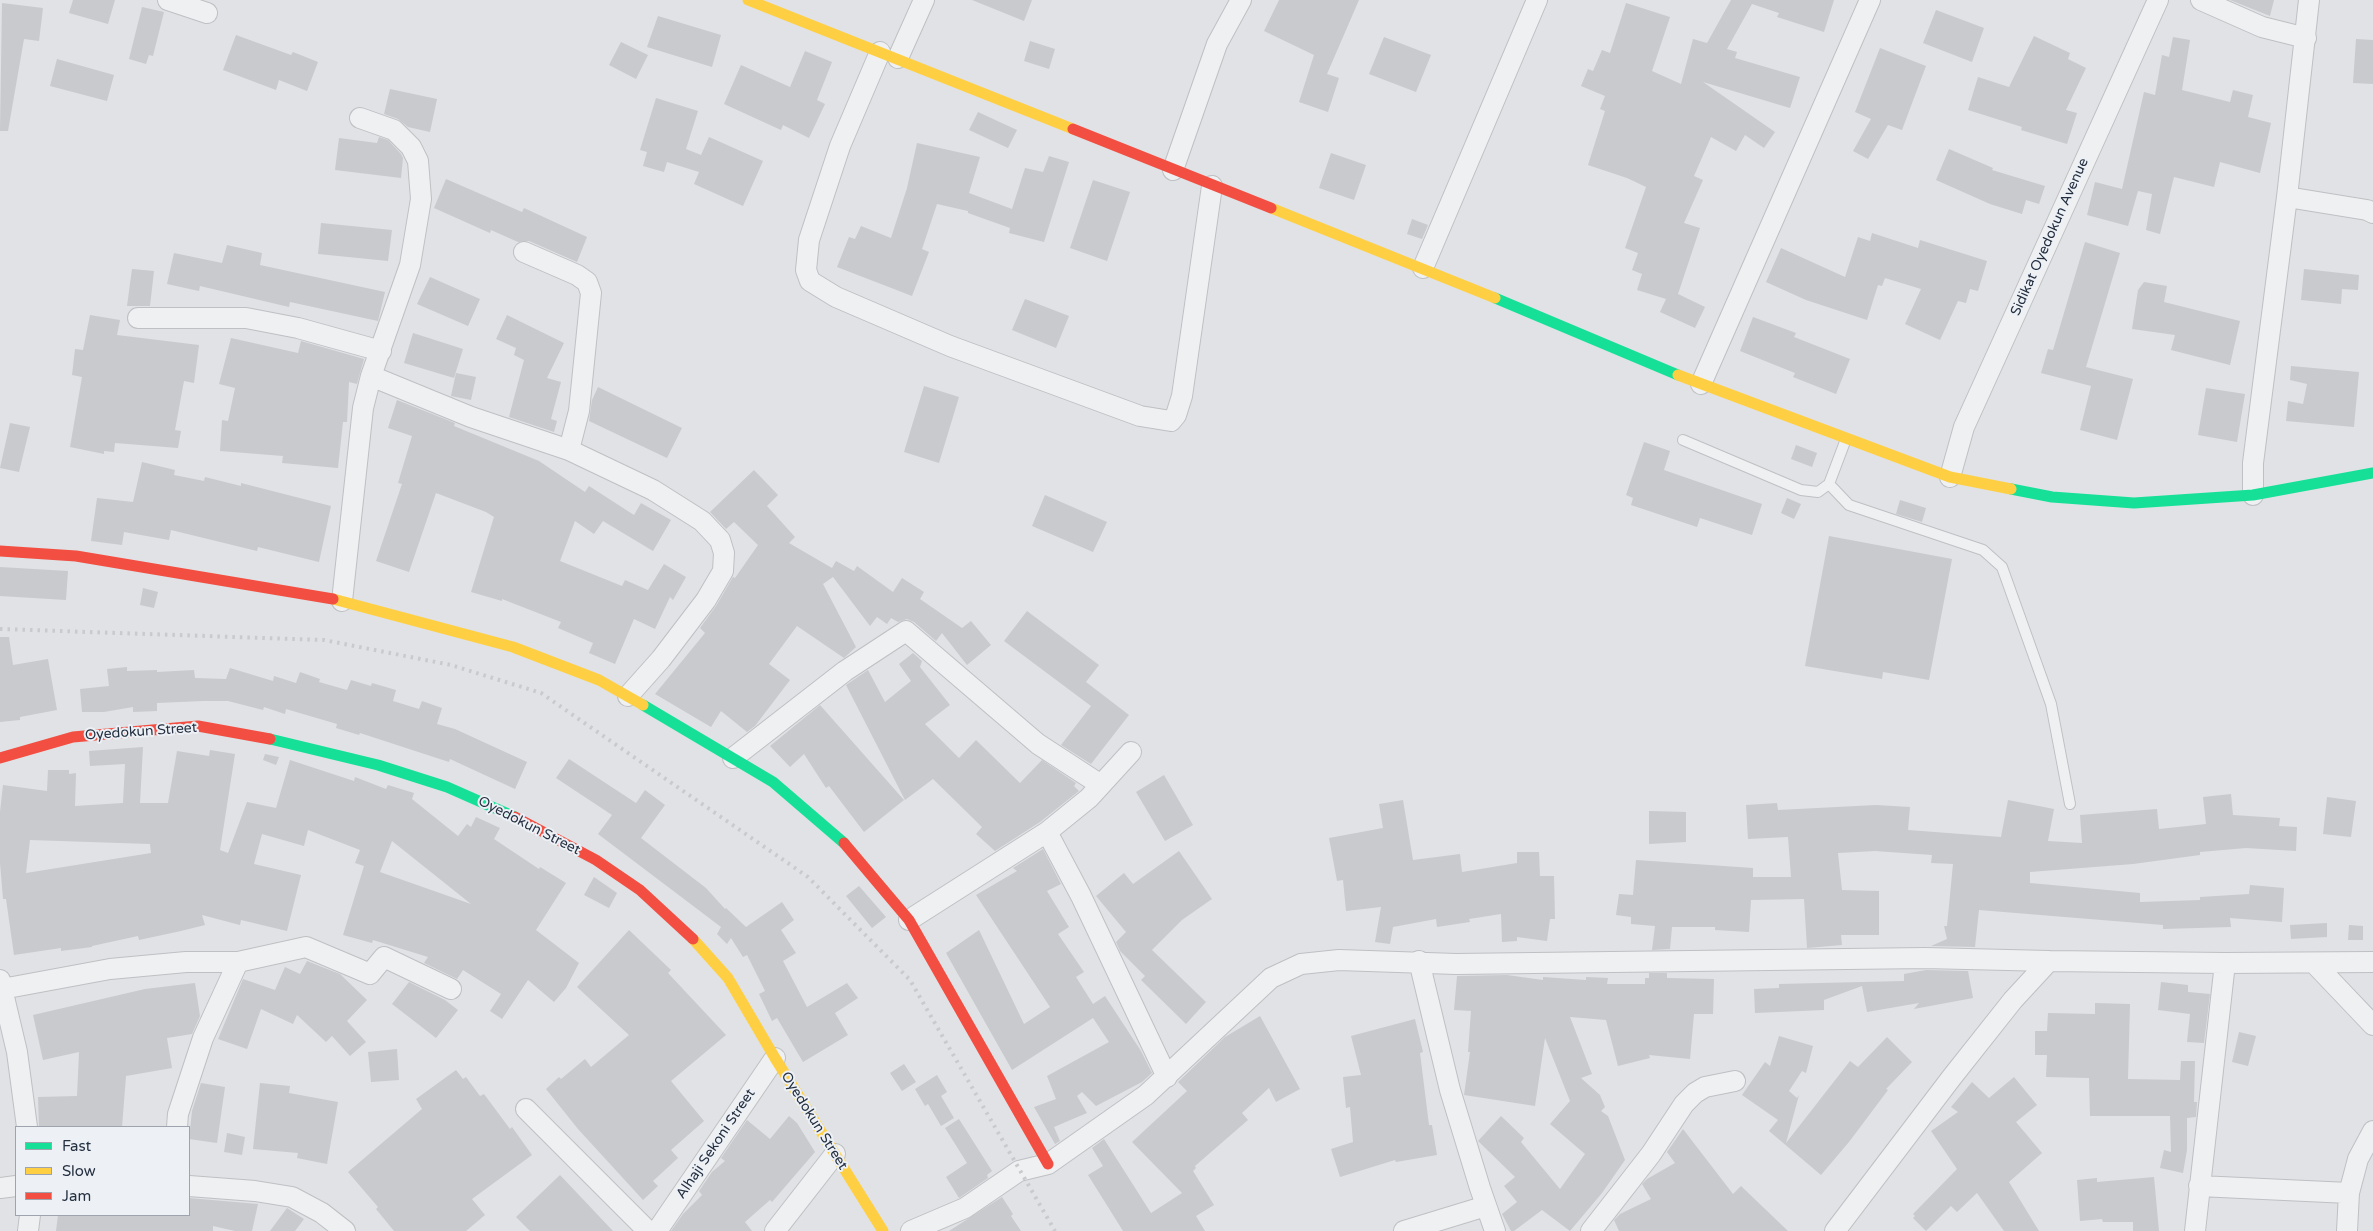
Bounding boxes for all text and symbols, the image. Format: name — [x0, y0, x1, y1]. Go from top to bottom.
street label: Sidikat Oyedokun Avenue — [2008, 155, 2092, 319]
street label: Oyedokun Street — [84, 720, 198, 744]
street label: Oyedokun Street — [475, 793, 583, 859]
street label: Oyedokun Street — [777, 1069, 851, 1173]
street label: Alhaji Sekoni Street — [673, 1086, 759, 1202]
legend — [15, 1126, 190, 1216]
text: Fast — [62, 1137, 91, 1155]
text: Slow — [62, 1162, 96, 1180]
text: Jam — [62, 1187, 91, 1205]

